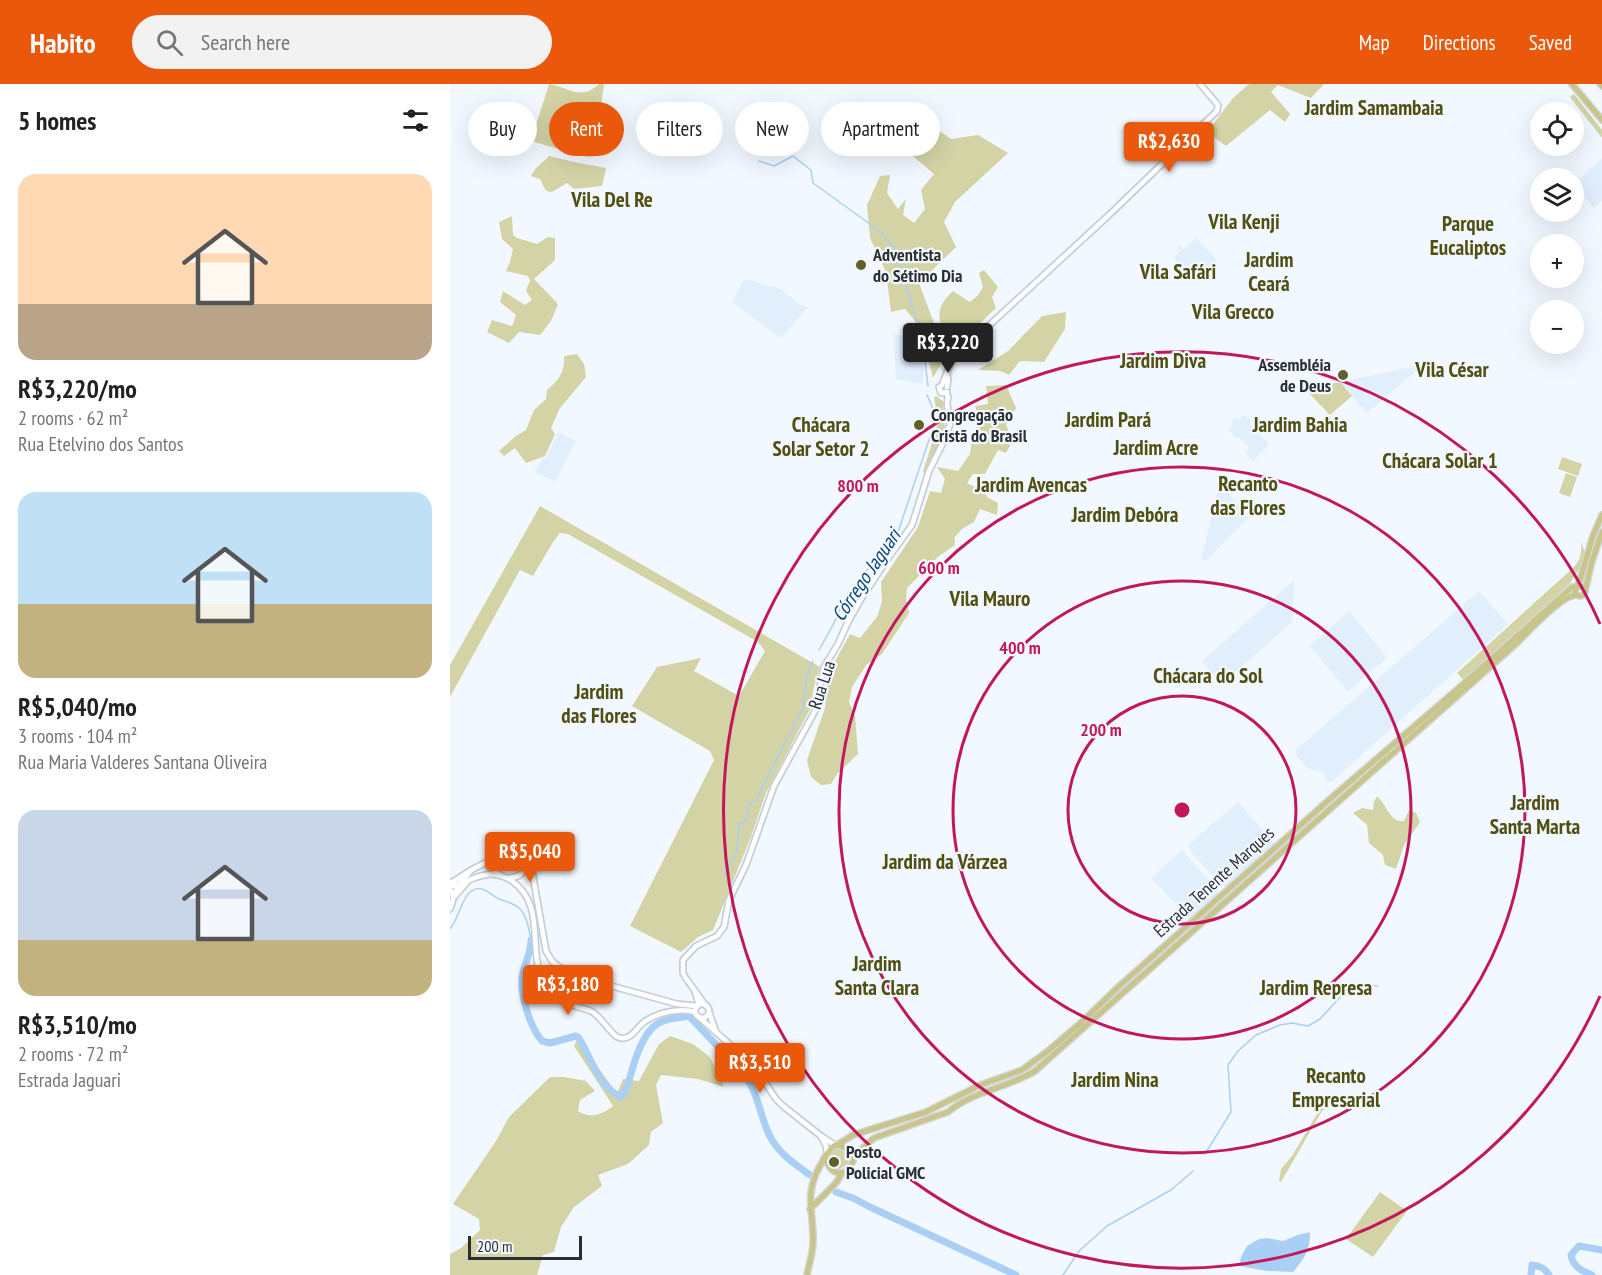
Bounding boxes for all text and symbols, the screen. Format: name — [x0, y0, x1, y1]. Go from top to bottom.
search box — [132, 15, 552, 69]
text: Habito — [30, 24, 96, 61]
icon: search — [153, 26, 186, 59]
text: Search here — [201, 28, 290, 56]
text: Map — [1359, 29, 1390, 56]
text: Directions — [1423, 29, 1496, 56]
text: Saved — [1529, 29, 1572, 56]
district label: Jardim Samambaia — [1304, 94, 1444, 121]
chip: Buy — [468, 102, 537, 156]
chip: Rent — [549, 102, 624, 156]
chip: Filters — [636, 102, 723, 156]
chip: New — [735, 102, 809, 156]
chip: Apartment — [821, 102, 940, 156]
map controls — [1530, 102, 1584, 354]
button: locate — [1530, 102, 1584, 156]
text: 5 homes — [18, 104, 96, 137]
icon: filters — [399, 104, 432, 137]
pin: R$2,630 — [1114, 122, 1224, 173]
text: R$2,630 — [1138, 128, 1200, 154]
button: layers — [1530, 168, 1584, 222]
district label: Vila Del Re — [570, 186, 653, 213]
district label: Vila Kenji — [1207, 208, 1280, 235]
district label: Parque Eucaliptos — [1430, 210, 1506, 261]
icon: home — [171, 213, 279, 321]
button: + — [1530, 234, 1584, 288]
place label: Adventista do Sétimo Dia — [872, 243, 962, 287]
district label: Jardim Ceará — [1244, 246, 1294, 297]
marker: Adventista do Sétimo Dia — [854, 258, 868, 272]
district label: Vila Safári — [1139, 258, 1216, 285]
district label: Vila Grecco — [1191, 298, 1274, 325]
button: − — [1530, 300, 1584, 354]
pin: R$3,220 — [893, 323, 1003, 374]
text: R$3,220 — [917, 329, 979, 355]
district label: Jardim Diva — [1119, 347, 1206, 374]
place label: Assembléia de Deus — [1257, 353, 1331, 397]
district label: Vila César — [1414, 356, 1489, 383]
marker: Assembléia de Deus — [1336, 368, 1350, 382]
text: R$3,220/mo — [18, 372, 137, 405]
place label: Congregação Cristã do Brasil — [931, 403, 1028, 447]
text: 2 rooms · 62 m² — [18, 405, 128, 431]
district label: Jardim Pará — [1064, 406, 1151, 433]
district label: Chácara Solar Setor 2 — [773, 411, 869, 462]
district label: Jardim Bahia — [1252, 411, 1348, 438]
marker: Congregação Cristã do Brasil — [912, 418, 926, 432]
text: Rua Etelvino dos Santos — [18, 431, 184, 457]
district label: Jardim Acre — [1112, 434, 1199, 461]
district label: Chácara Solar 1 — [1382, 447, 1498, 474]
district label: Recanto das Flores — [1210, 470, 1286, 521]
district label: Jardim Avencas — [974, 471, 1087, 498]
text: 800 m — [837, 474, 879, 497]
district label: Jardim Debóra — [1071, 501, 1179, 528]
water label: Córrego Jaguari — [826, 522, 908, 626]
icon: home — [171, 531, 279, 639]
text: 600 m — [918, 556, 960, 579]
district label: Vila Mauro — [949, 585, 1030, 612]
text: 400 m — [999, 636, 1041, 659]
street label: Rua Lua — [803, 658, 840, 712]
district label: Chácara do Sol — [1153, 662, 1264, 689]
district label: Jardim das Flores — [561, 678, 637, 729]
text: R$5,040/mo — [18, 690, 137, 723]
text: 200 m — [1080, 718, 1122, 741]
text: 3 rooms · 104 m² — [18, 723, 137, 749]
text: Rua Maria Valderes Santana Oliveira — [18, 749, 267, 775]
district label: Jardim Santa Marta — [1490, 789, 1581, 840]
centre of rings — [1172, 800, 1192, 820]
street label: Estrada Tenente Marques — [1148, 821, 1279, 942]
pin: R$5,040 — [475, 832, 585, 883]
text: R$5,040 — [499, 838, 561, 864]
district label: Jardim da Várzea — [882, 848, 1008, 875]
icon: home — [171, 849, 279, 957]
district label: Jardim Santa Clara — [835, 950, 920, 1001]
pin: R$3,180 — [513, 965, 623, 1016]
text: R$3,180 — [537, 971, 599, 997]
district label: Jardim Represa — [1259, 974, 1373, 1001]
text: R$3,510/mo — [18, 1008, 137, 1041]
text: 2 rooms · 72 m² — [18, 1041, 128, 1067]
pin: R$3,510 — [705, 1043, 815, 1094]
text: R$3,510 — [729, 1049, 791, 1075]
district label: Recanto Empresarial — [1292, 1062, 1381, 1113]
district label: Jardim Nina — [1070, 1066, 1159, 1093]
text: Estrada Jaguari — [18, 1067, 121, 1093]
place label: Posto Policial GMC — [846, 1140, 925, 1184]
marker: Posto Policial GMC — [827, 1155, 841, 1169]
scale bar — [468, 1233, 582, 1260]
text: 200 m — [477, 1236, 512, 1256]

